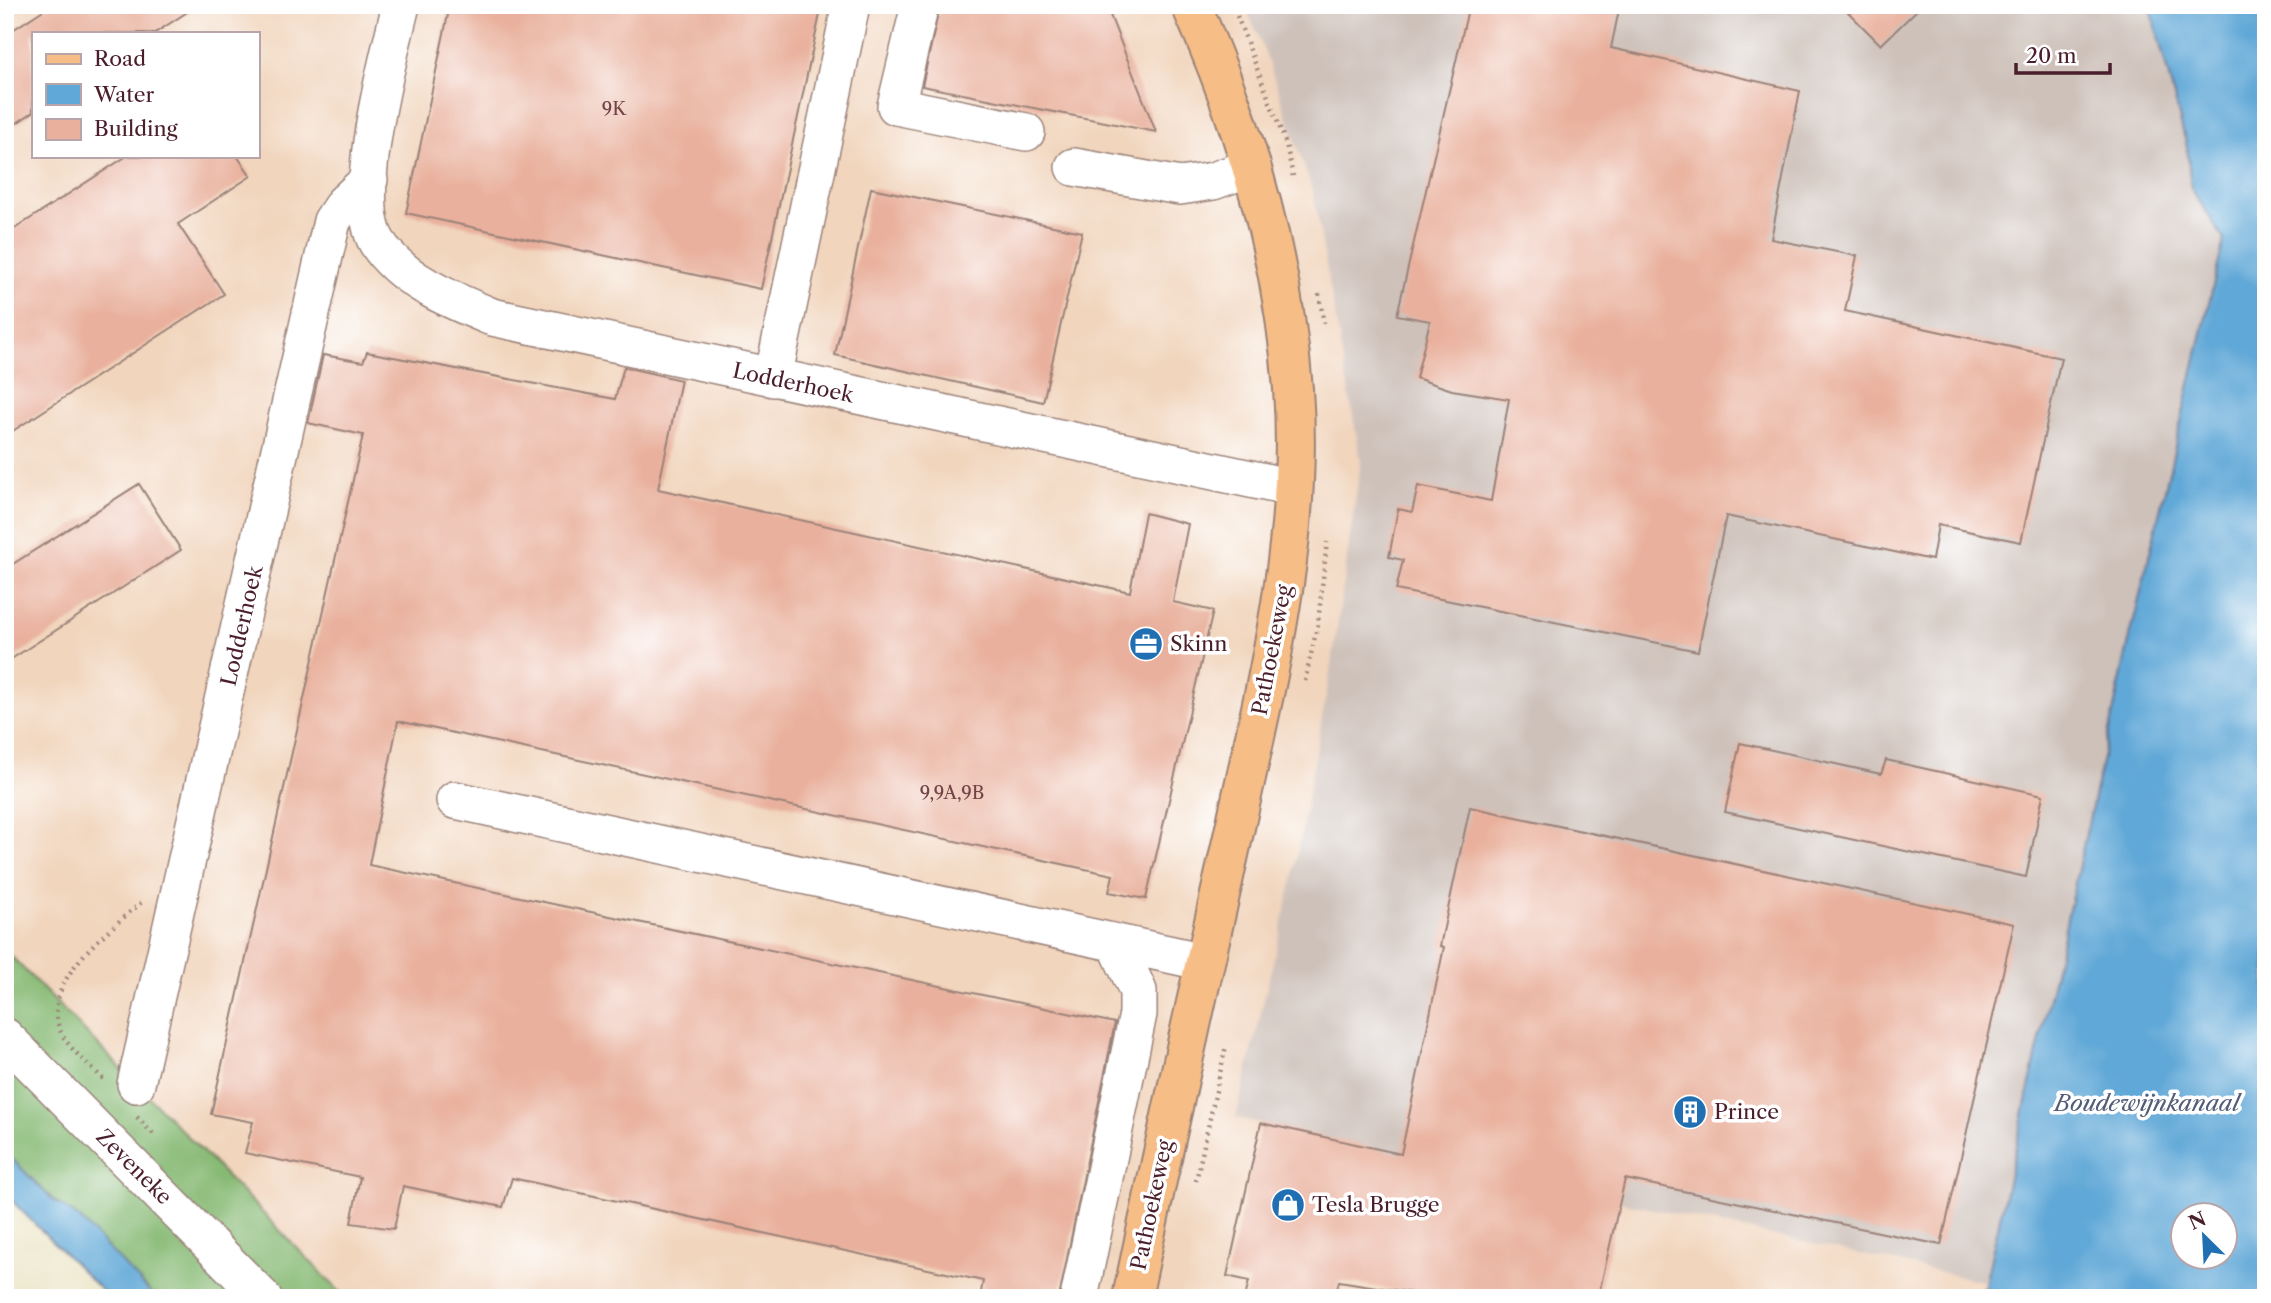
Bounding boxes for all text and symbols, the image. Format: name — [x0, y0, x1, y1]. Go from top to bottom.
legend — [32, 32, 259, 158]
scale bar — [2016, 32, 2110, 76]
text: 20 m — [2026, 43, 2077, 68]
text: Road — [94, 46, 146, 71]
text: Water — [93, 82, 154, 107]
house number: 9K — [602, 98, 627, 120]
text: Building — [94, 116, 179, 141]
street label: Lodderhoek — [730, 358, 857, 408]
street label: Lodderhoek — [216, 562, 268, 688]
street label: Pathoekeweg — [1247, 582, 1297, 717]
office icon: Skinn — [1127, 625, 1165, 663]
place label: Skinn — [1170, 631, 1227, 656]
house number: 9,9A,9B — [920, 782, 984, 804]
water label: Boudewijnkanaal — [2052, 1089, 2242, 1117]
building icon: Prince — [1671, 1093, 1709, 1131]
place label: Prince — [1714, 1099, 1779, 1124]
street label: Zeveneke — [92, 1124, 177, 1209]
street label: Pathoekeweg — [1126, 1137, 1178, 1272]
shop icon: Tesla Brugge — [1269, 1186, 1307, 1224]
place label: Tesla Brugge — [1312, 1192, 1439, 1217]
north arrow — [2170, 1202, 2240, 1272]
text: N — [2185, 1207, 2210, 1235]

